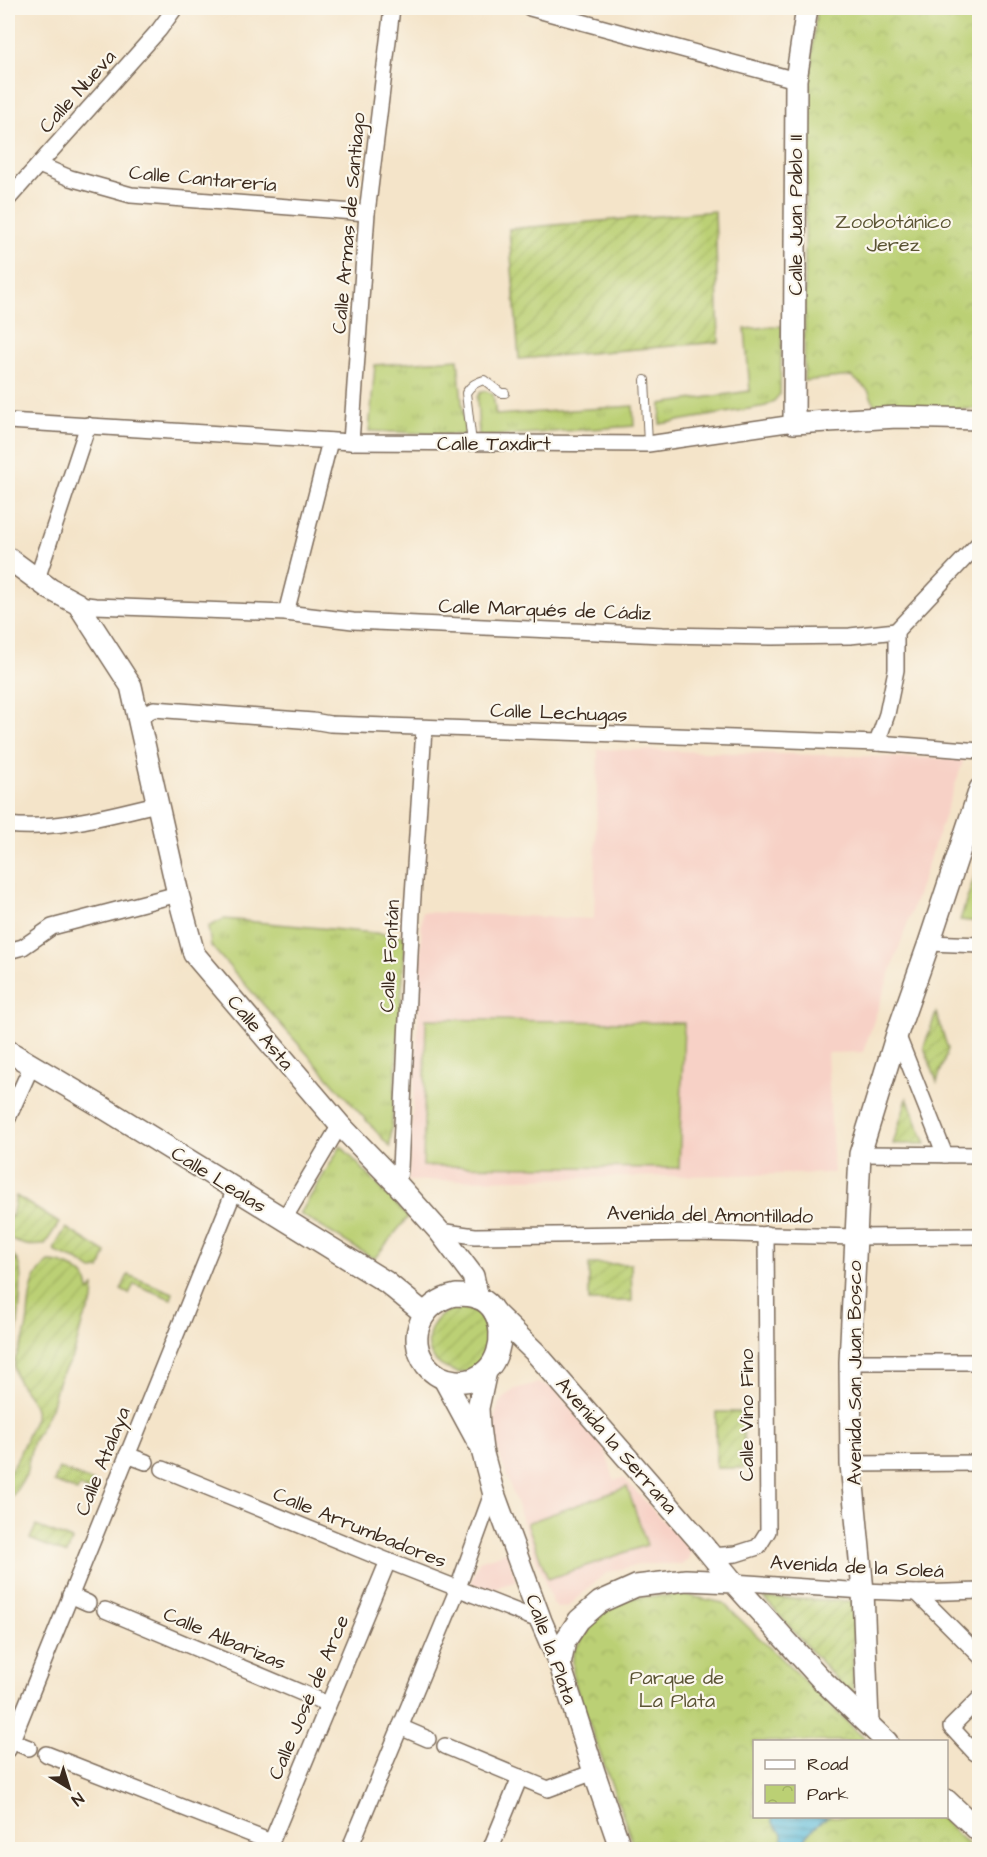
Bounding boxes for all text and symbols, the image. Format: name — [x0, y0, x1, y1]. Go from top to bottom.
street label: Calle Nueva — [33, 44, 123, 140]
street label: Calle Armas de Santiago — [325, 111, 374, 335]
street label: Calle Juan Pablo II — [782, 135, 810, 296]
street label: Calle Cantarería — [128, 159, 278, 199]
park label: Zoobotánico Jerez — [835, 208, 951, 259]
street label: Calle Taxdirt — [437, 430, 551, 458]
street label: Calle Marqués de Cádiz — [438, 592, 652, 628]
street label: Calle Lechugas — [490, 697, 628, 730]
street label: Calle Fontán — [373, 899, 407, 1013]
street label: Calle Asta — [220, 989, 300, 1076]
street label: Calle Lealas — [165, 1139, 272, 1220]
street label: Avenida del Amontillado — [607, 1199, 813, 1231]
street label: Avenida San Juan Bosco — [841, 1261, 869, 1485]
street label: Calle Vino Fino — [733, 1349, 761, 1481]
street label: Avenida la Serrana — [549, 1371, 684, 1520]
street label: Calle Atalaya — [68, 1403, 138, 1520]
street label: Calle Arrumbadores — [269, 1480, 451, 1576]
street label: Avenida de la Soleá — [769, 1548, 945, 1586]
street label: Calle la Plata — [518, 1590, 584, 1708]
street label: Calle Albarizas — [159, 1600, 290, 1677]
street label: Calle José de Arce — [262, 1610, 356, 1784]
park label: Parque de La Plata — [630, 1664, 724, 1715]
legend — [753, 1740, 948, 1818]
text: Road — [807, 1752, 848, 1777]
north arrow — [39, 1758, 99, 1818]
text: Park — [807, 1782, 849, 1807]
text: N — [67, 1787, 88, 1811]

